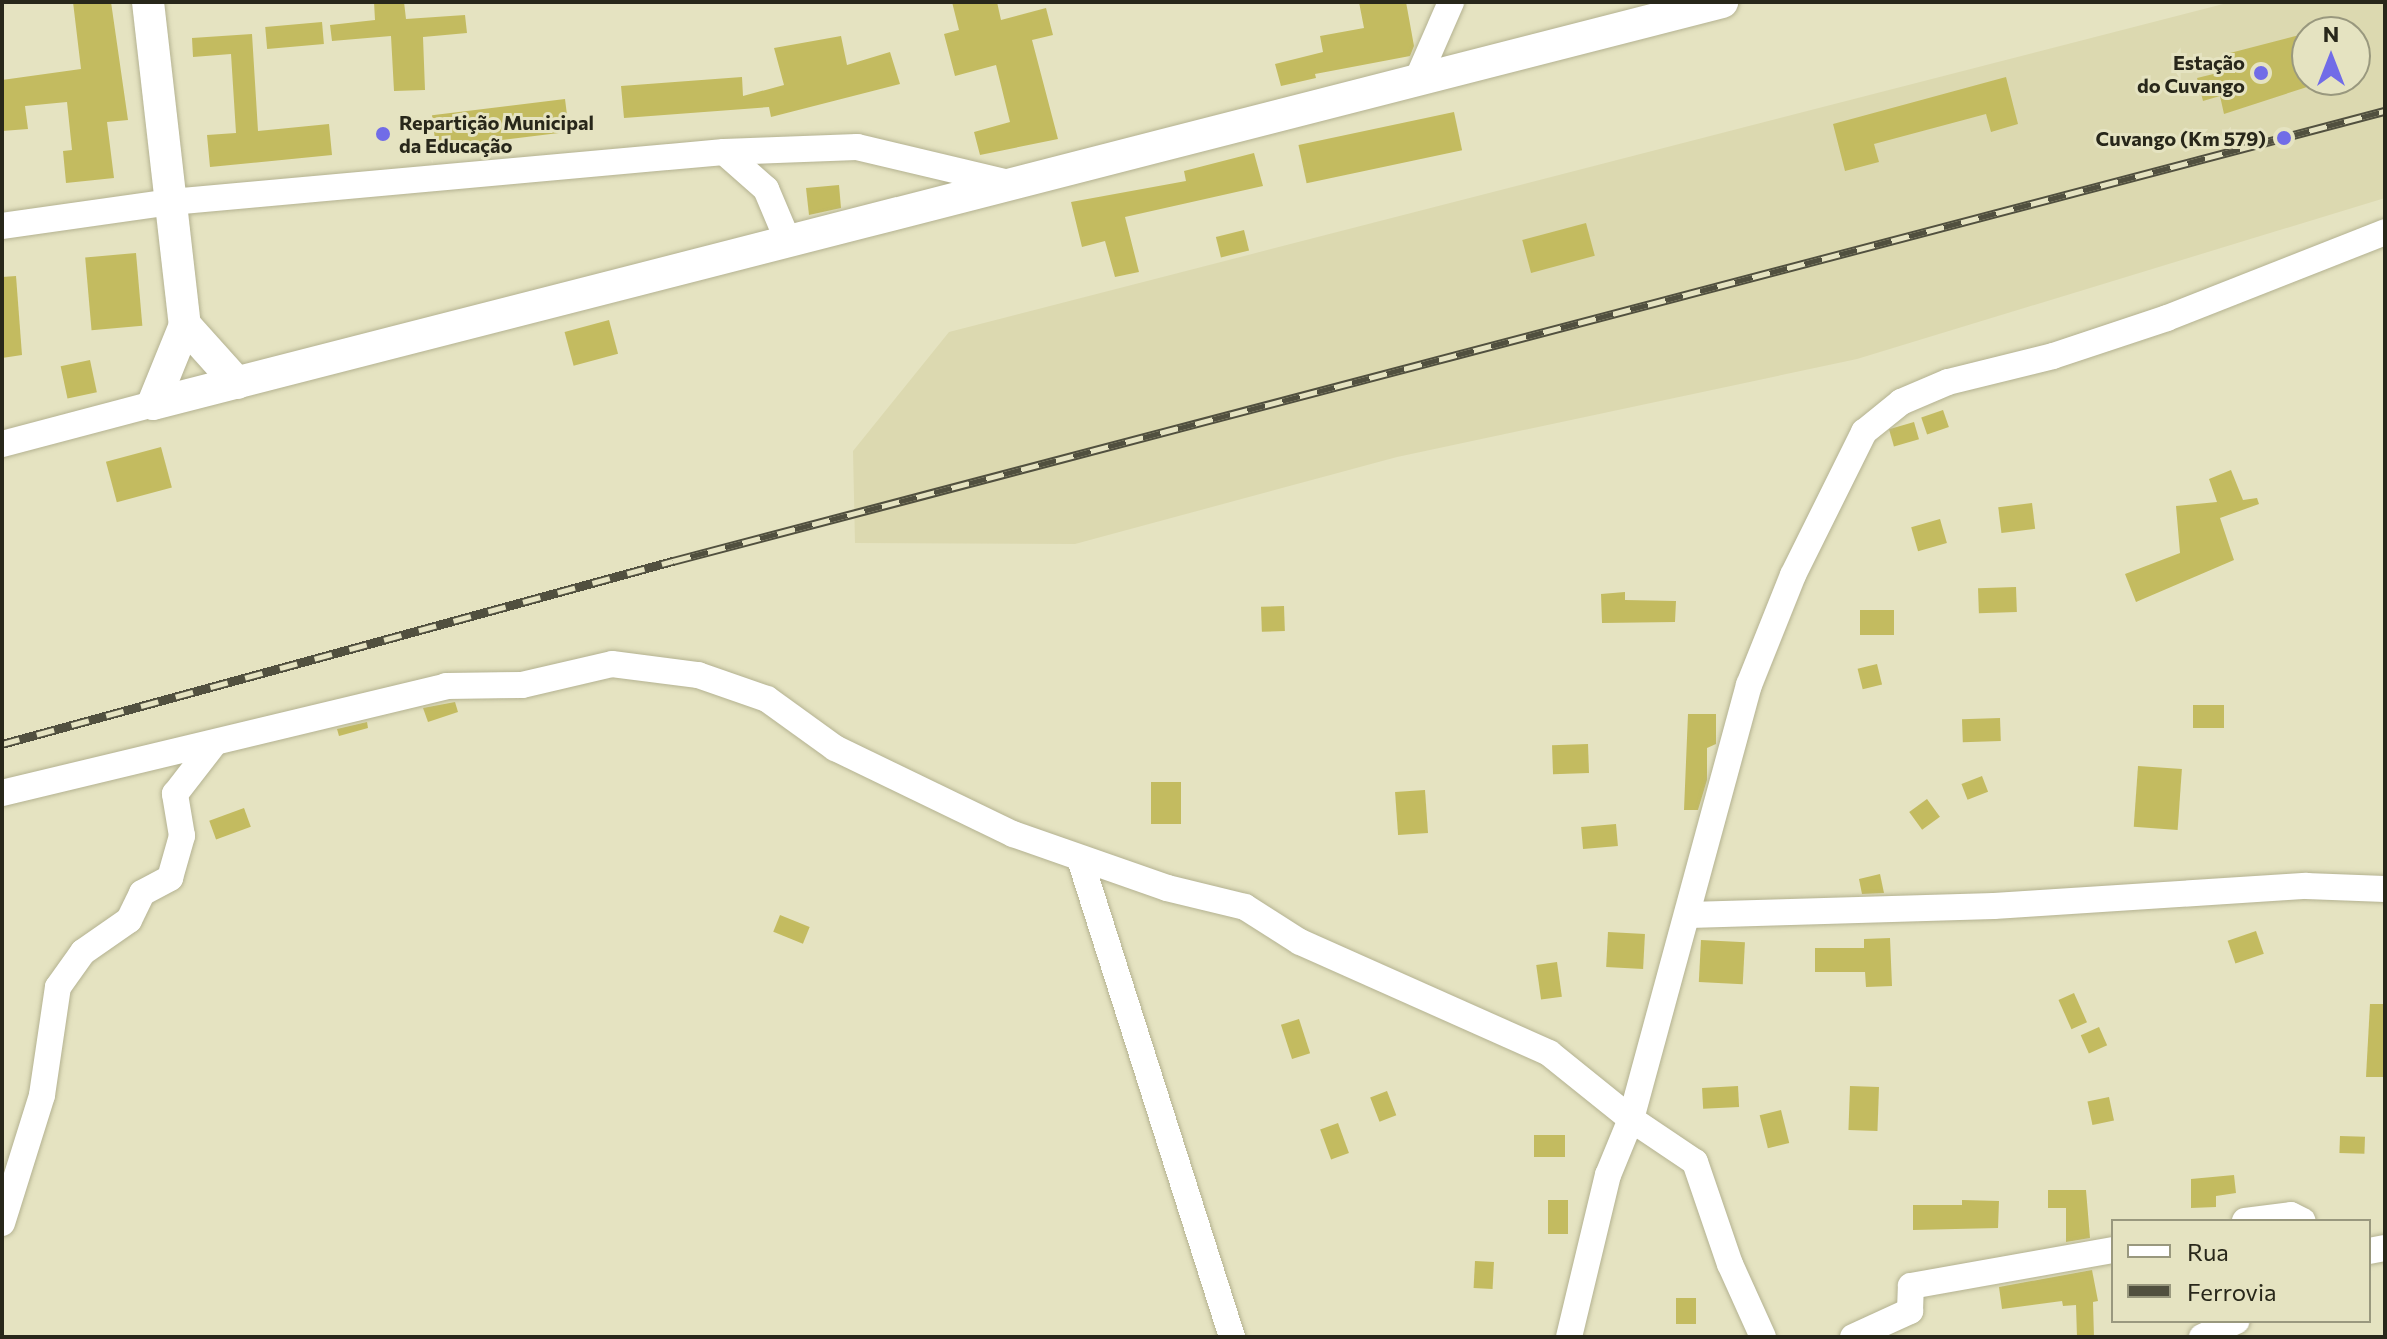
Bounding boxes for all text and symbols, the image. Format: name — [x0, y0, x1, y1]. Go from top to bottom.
north arrow — [2291, 16, 2371, 96]
text: N — [2323, 20, 2339, 47]
place label: Estação do Cuvango — [2137, 50, 2245, 97]
marker: Estação do Cuvango — [2252, 64, 2270, 82]
place label: Repartição Municipal da Educação — [399, 110, 594, 157]
marker: Repartição Municipal da Educação — [374, 125, 392, 143]
place label: Cuvango (Km 579) — [2096, 126, 2266, 150]
marker: Cuvango (Km 579) — [2273, 127, 2295, 149]
legend — [2111, 1219, 2371, 1323]
text: Rua — [2187, 1237, 2229, 1266]
text: Ferrovia — [2187, 1277, 2277, 1306]

